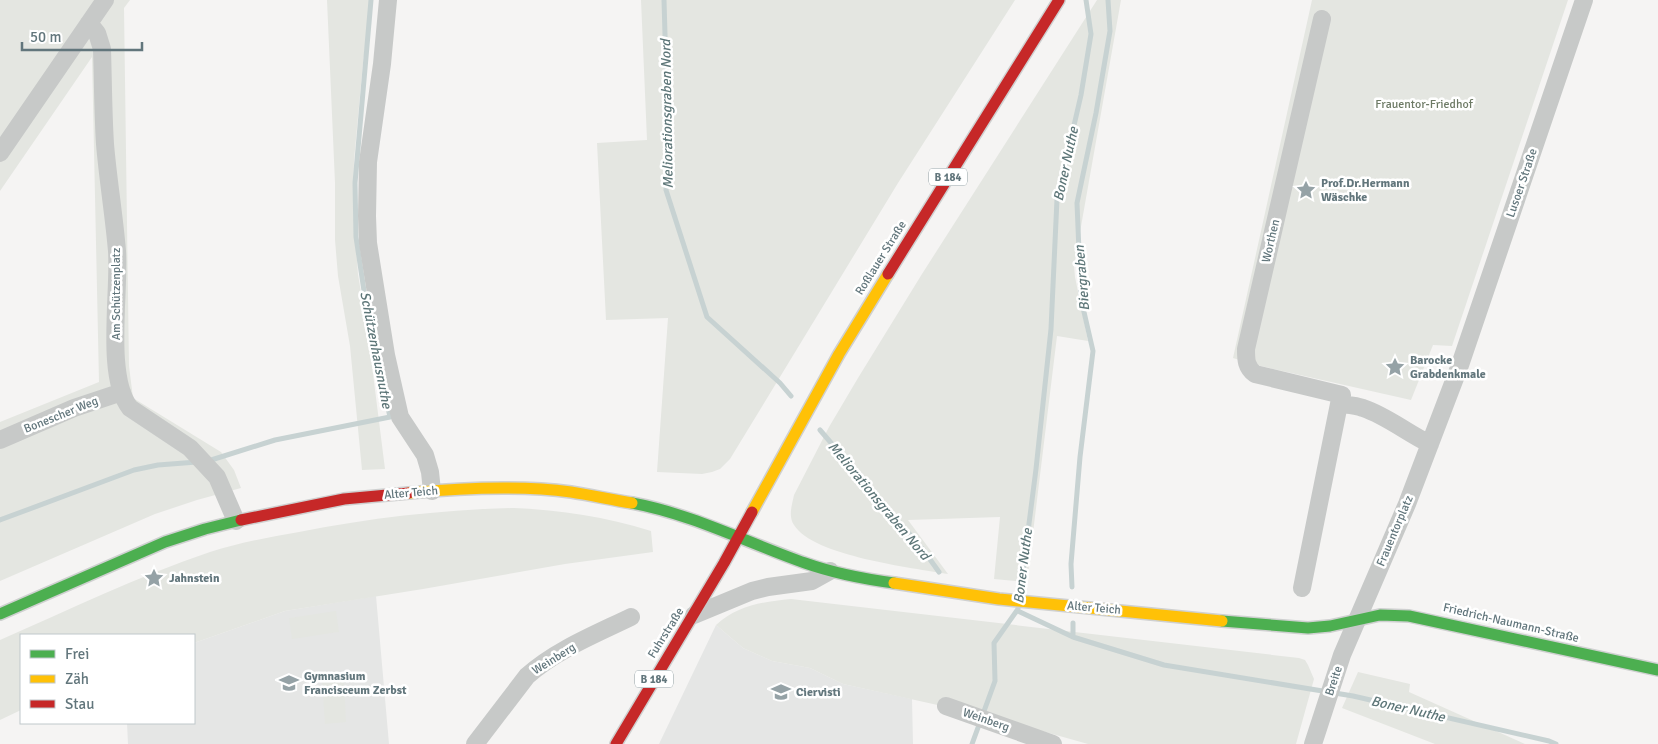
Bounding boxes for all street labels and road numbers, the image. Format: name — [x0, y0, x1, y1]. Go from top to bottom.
street label: Lusoer Straße — [1503, 147, 1541, 219]
road number: B 184 — [929, 168, 967, 186]
street label: Roßlauer Straße — [852, 218, 910, 298]
street label: Worthen — [1259, 218, 1283, 264]
street label: Am Schützenplatz — [109, 248, 124, 340]
street label: Bonescher Weg — [22, 393, 100, 437]
street label: Alter Teich — [383, 483, 439, 503]
street label: Frauentorplatz — [1373, 493, 1417, 569]
street label: Alter Teich — [1066, 598, 1122, 618]
street label: Friedrich-Naumann-Straße — [1442, 600, 1580, 646]
street label: Fuhrstraße — [645, 605, 687, 661]
street label: Weinberg — [529, 640, 579, 678]
street label: Breite — [1322, 664, 1346, 698]
road number: B 184 — [635, 671, 673, 688]
street label: Weinberg — [961, 705, 1011, 735]

